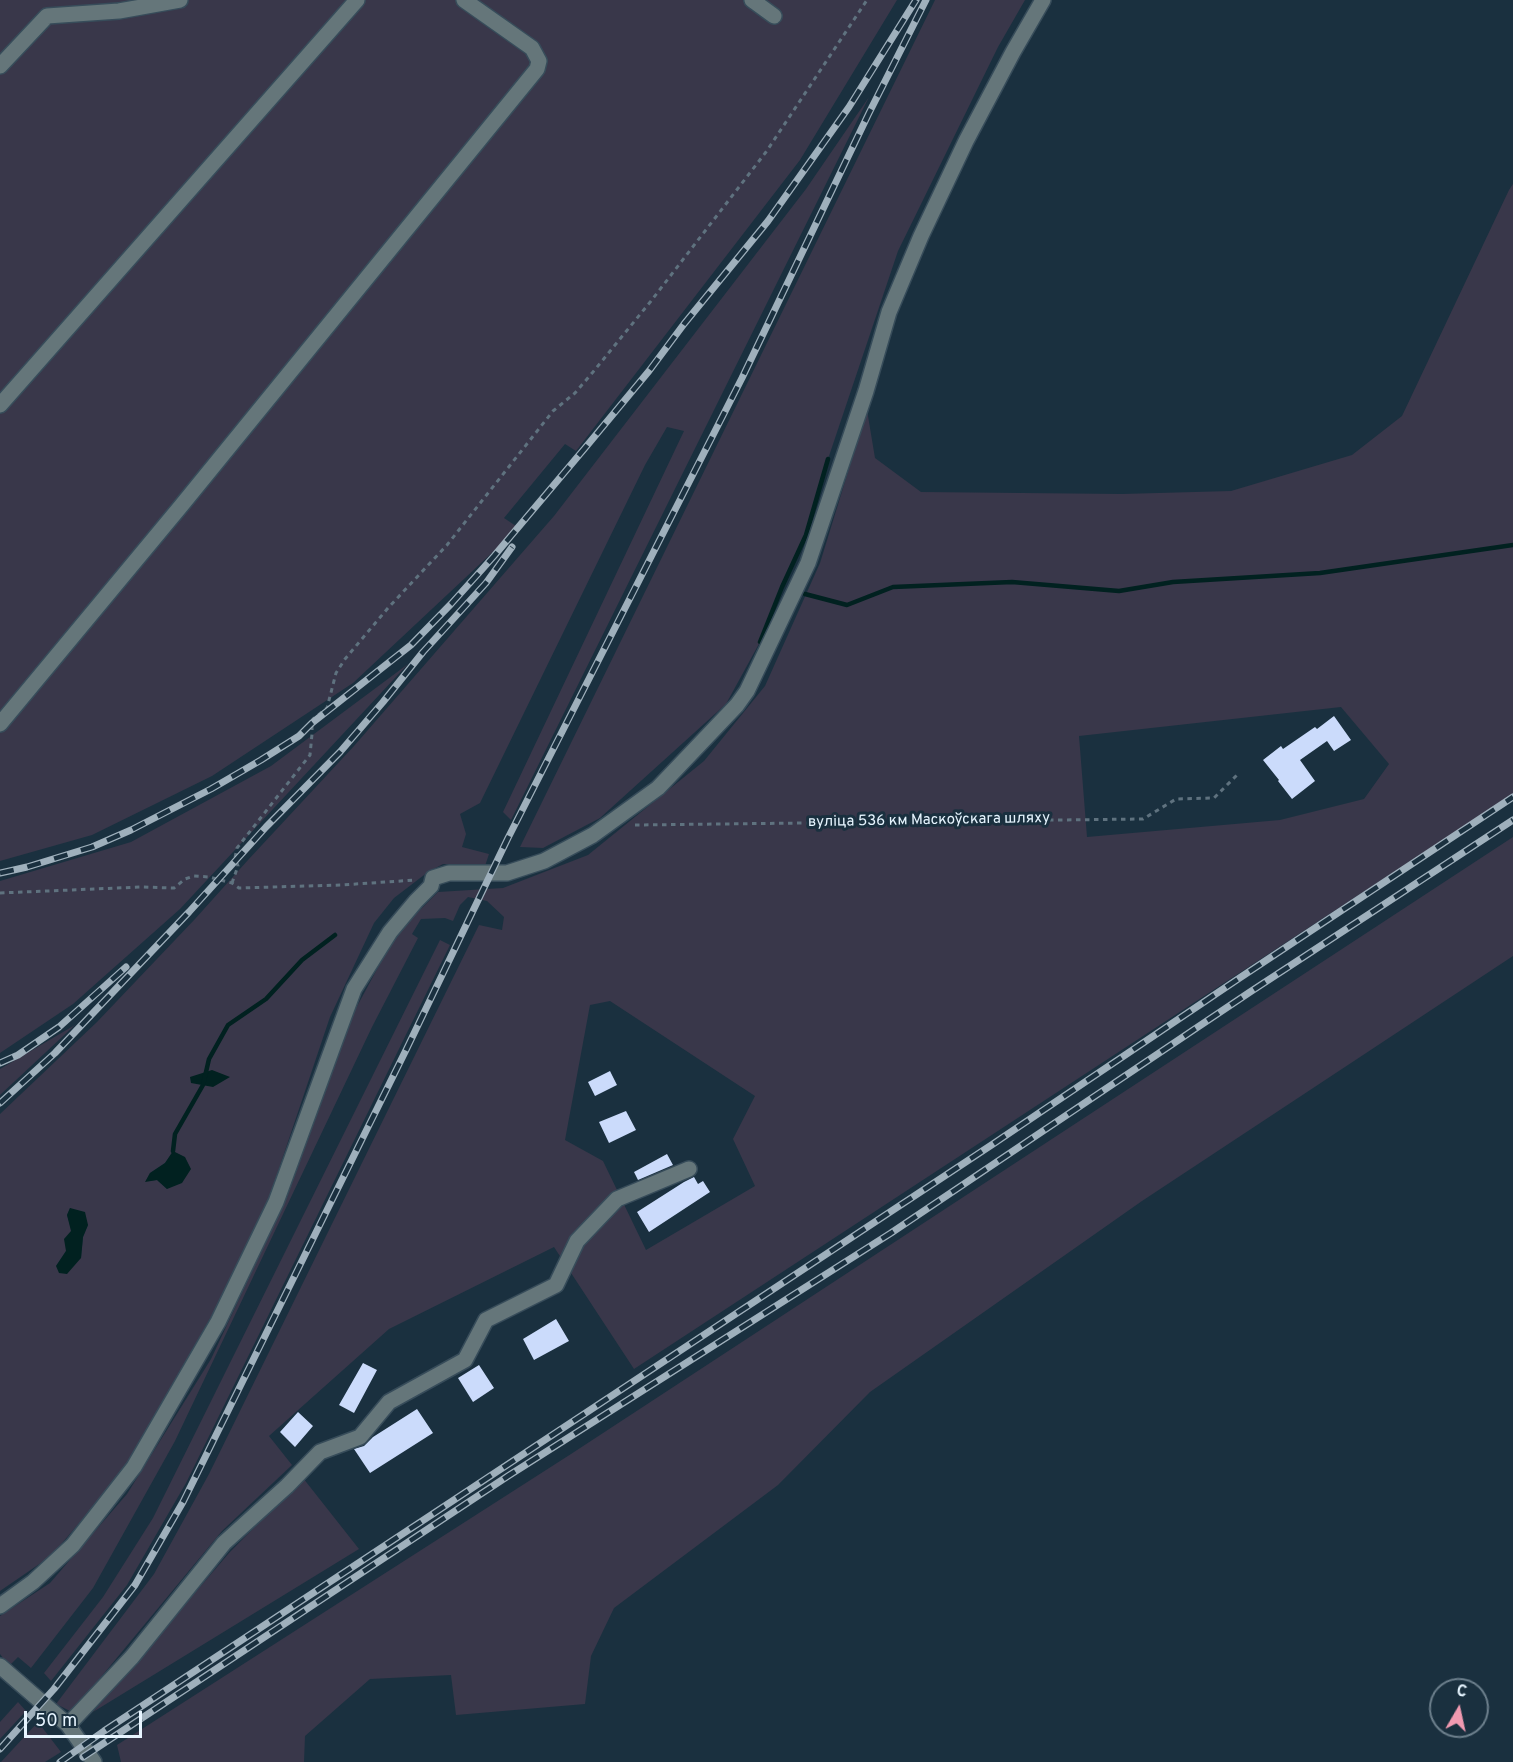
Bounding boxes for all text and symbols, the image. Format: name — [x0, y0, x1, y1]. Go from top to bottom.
street label: вуліца 536 км Маскоўскага шляху — [808, 810, 1050, 832]
north arrow — [1429, 1678, 1489, 1738]
text: С — [1455, 1682, 1468, 1703]
scale bar — [27, 1699, 146, 1737]
text: 50 m — [35, 1710, 77, 1733]

